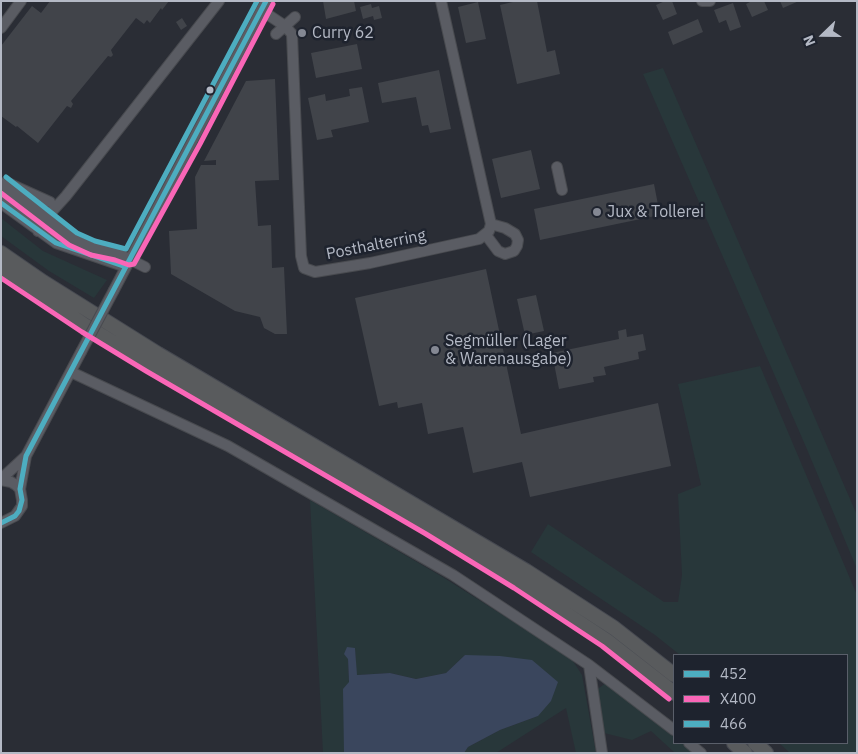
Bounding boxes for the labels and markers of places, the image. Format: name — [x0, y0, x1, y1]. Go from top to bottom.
place label: Curry 62 — [312, 23, 374, 43]
marker: Curry 62 — [296, 27, 308, 39]
unlabelled marker — [205, 85, 215, 95]
place label: Jux & Tollerei — [607, 202, 704, 222]
marker: Jux & Tollerei — [591, 206, 603, 218]
place label: Segmüller (Lager & Warenausgabe) — [445, 331, 572, 369]
marker: Segmüller (Lager & Warenausgabe) — [429, 344, 441, 356]

